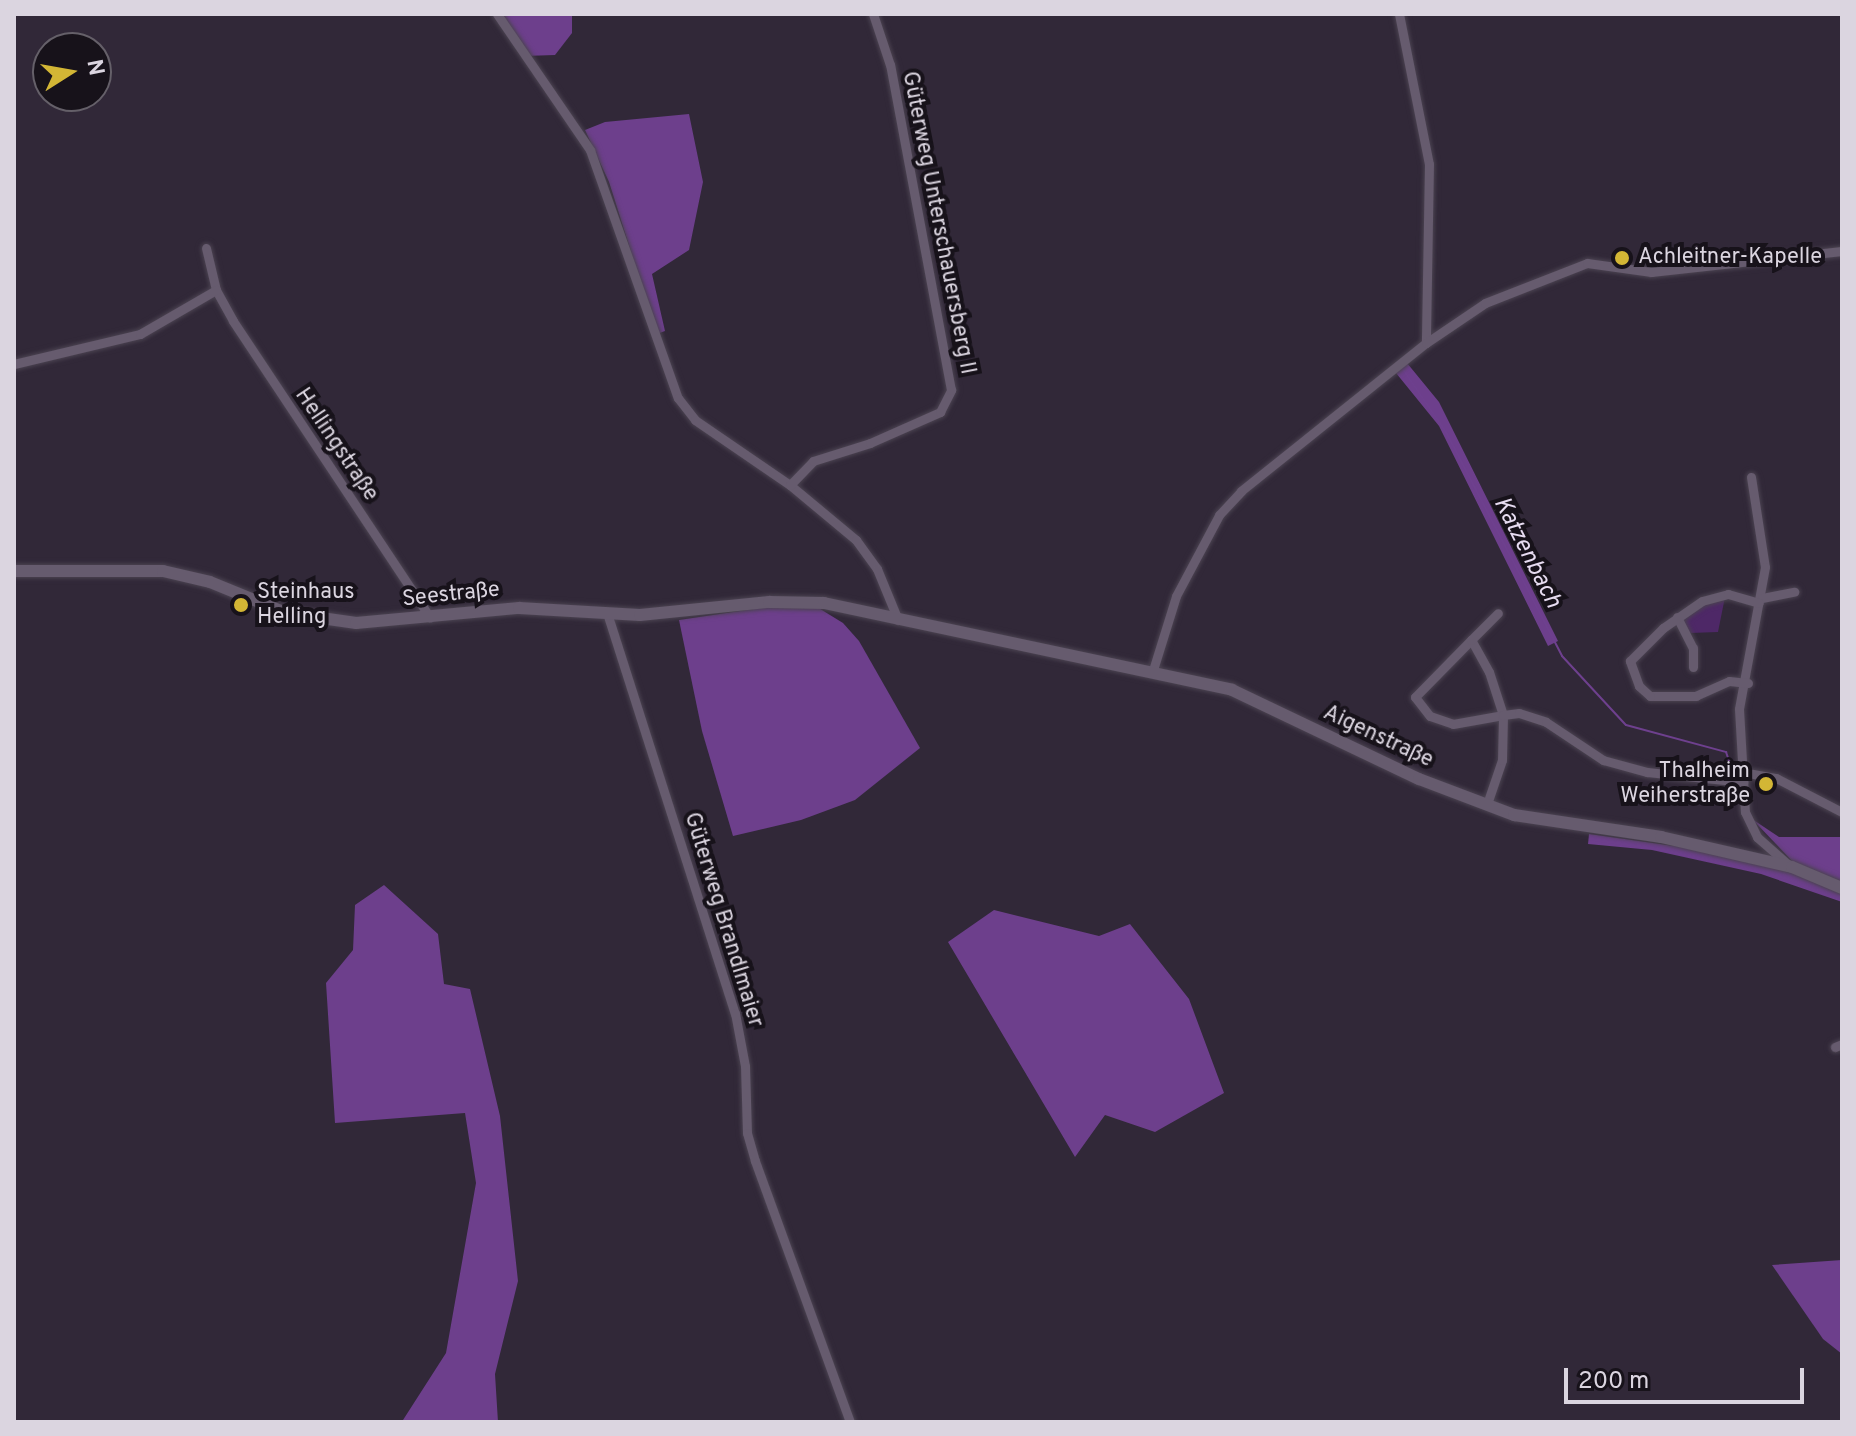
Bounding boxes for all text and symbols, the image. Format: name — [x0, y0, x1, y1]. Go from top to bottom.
north arrow — [32, 32, 112, 112]
text: N — [79, 57, 109, 78]
street label: Güterweg Unterschauersberg II — [896, 69, 980, 377]
place label: Achleitner-Kapelle — [1638, 245, 1822, 271]
marker: Achleitner-Kapelle — [1613, 249, 1631, 267]
street label: Hellingstraße — [289, 383, 383, 507]
water label: Katzenbach — [1486, 493, 1566, 613]
street label: Seestraße — [401, 577, 501, 613]
place label: Steinhaus Helling — [257, 579, 355, 630]
marker: Steinhaus Helling — [232, 596, 250, 614]
street label: Aigenstraße — [1319, 700, 1437, 774]
place label: Thalheim Weiherstraße — [1620, 758, 1750, 810]
marker: Thalheim Weiherstraße — [1757, 775, 1775, 793]
street label: Güterweg Brandlmaier — [678, 809, 768, 1031]
scale bar — [1568, 1352, 1808, 1402]
text: 200 m — [1578, 1367, 1649, 1397]

